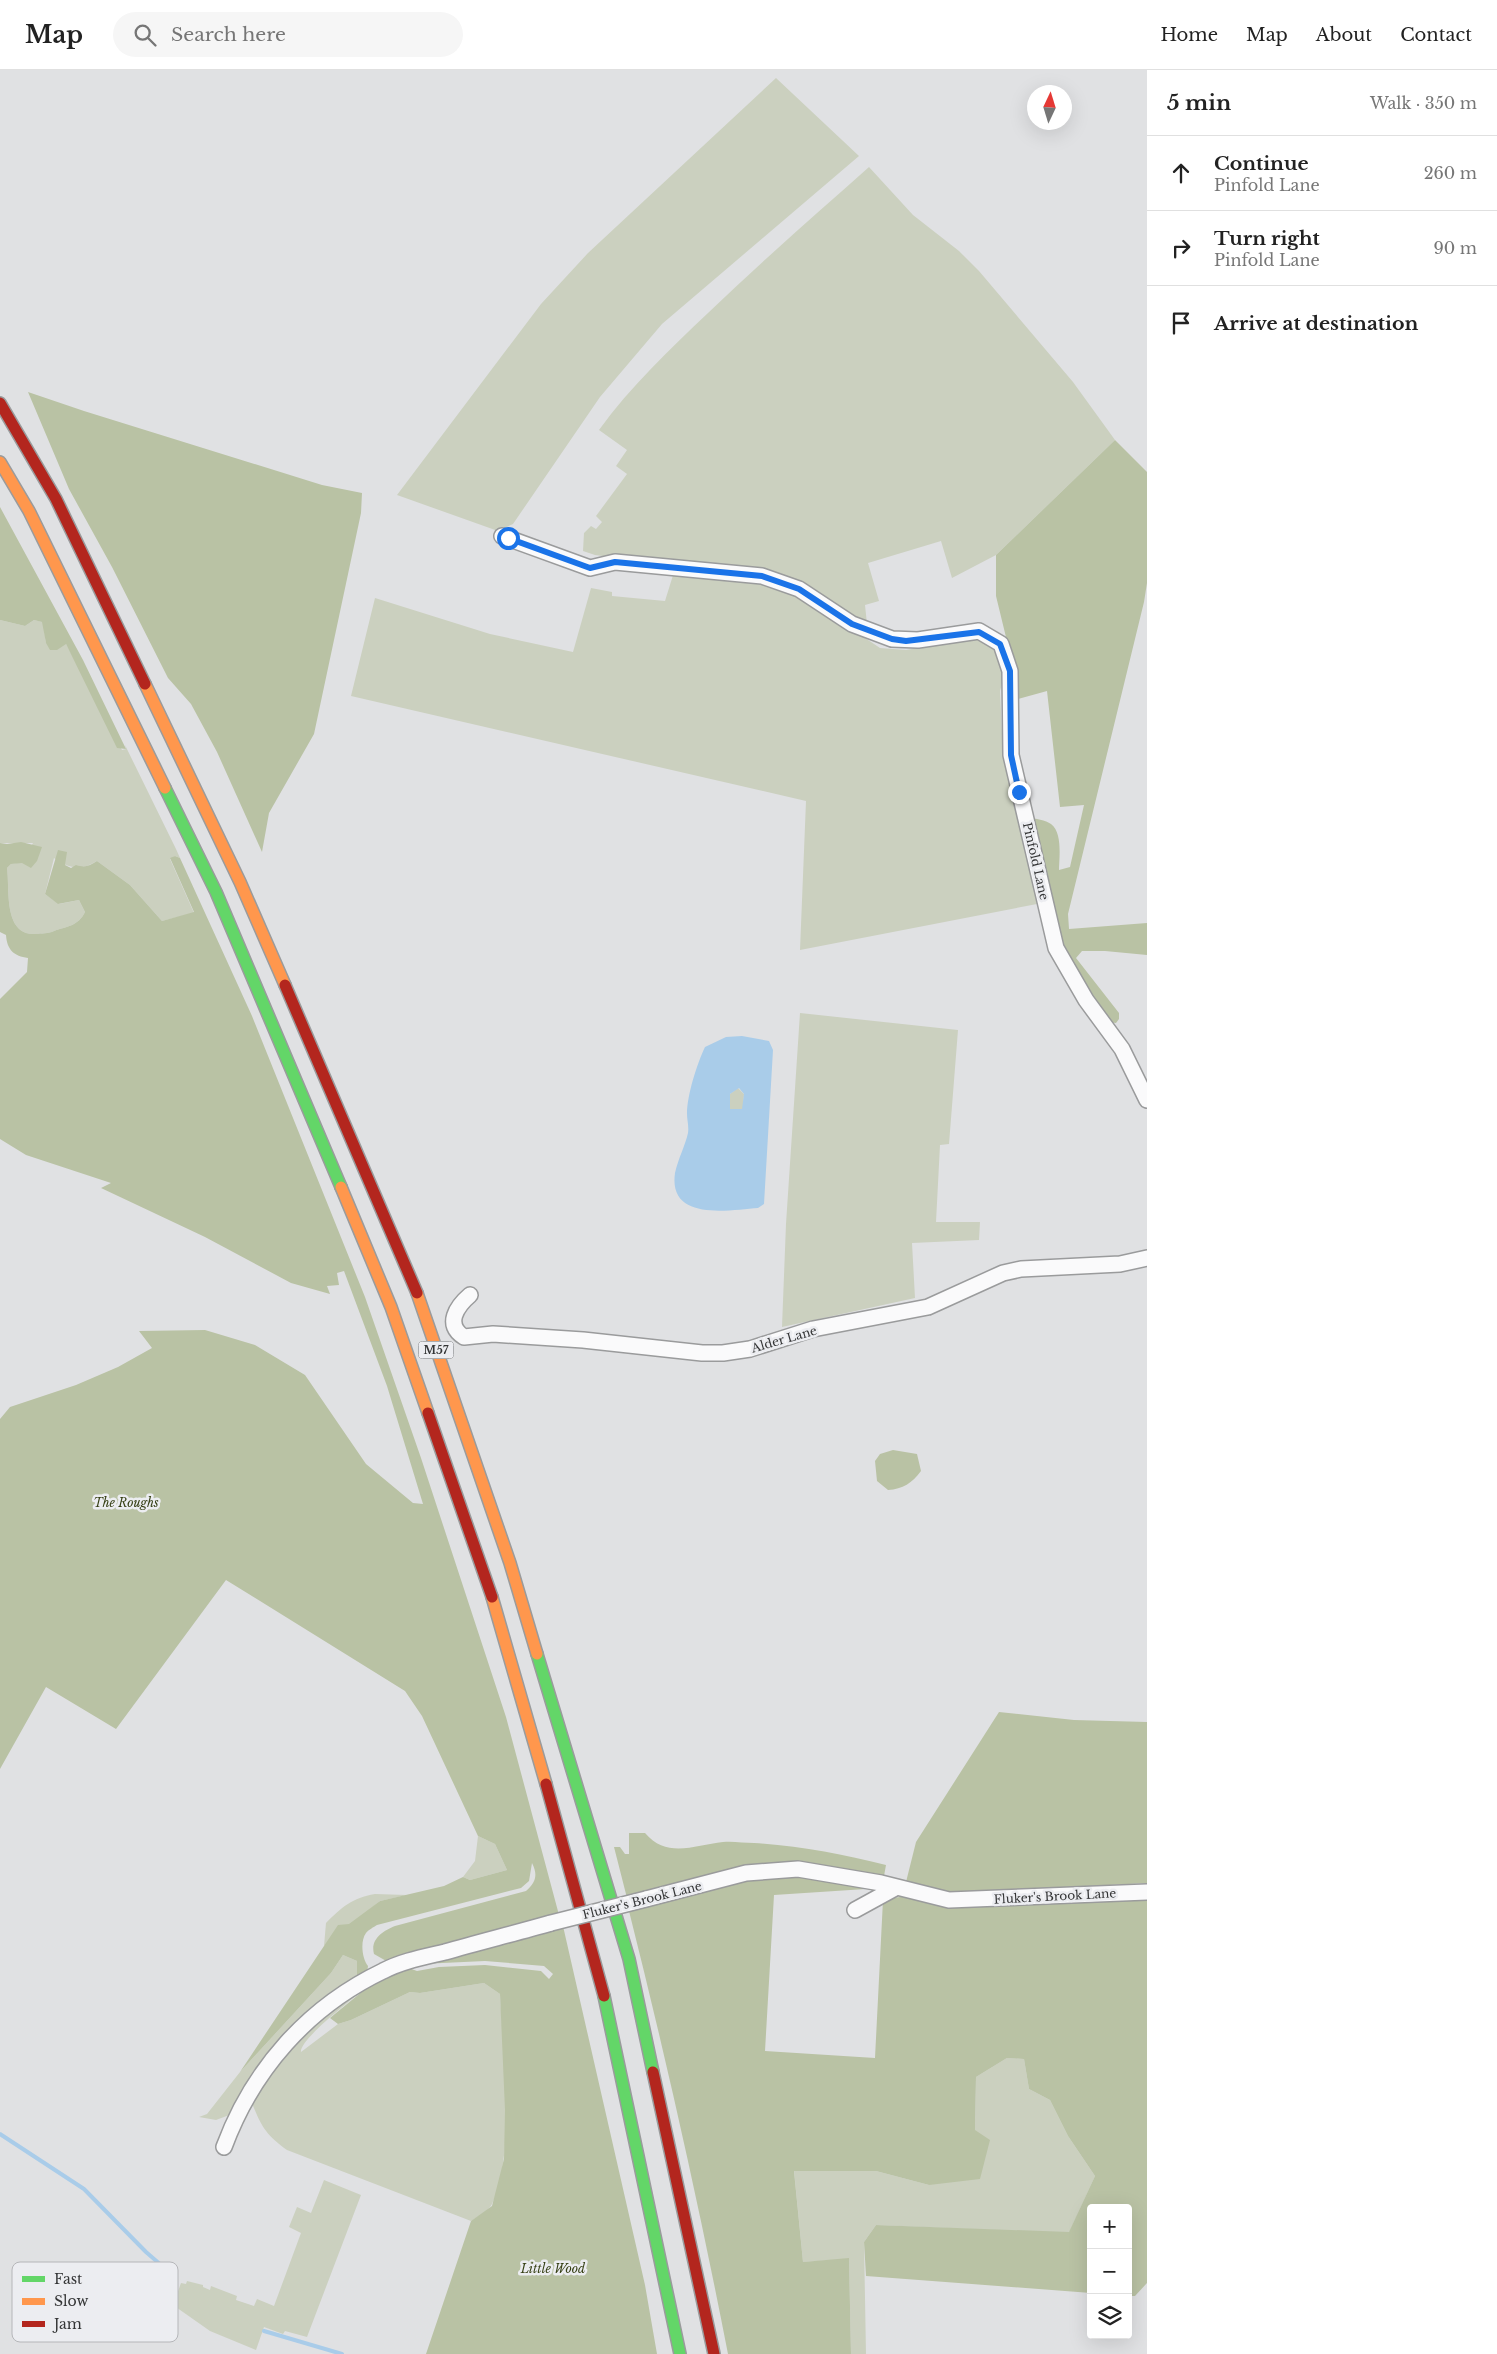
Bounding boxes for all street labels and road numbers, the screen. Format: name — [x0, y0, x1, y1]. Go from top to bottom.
street label: Pinfold Lane — [1020, 821, 1052, 901]
street label: Alder Lane — [749, 1322, 819, 1356]
road number: M57 — [418, 1342, 454, 1358]
street label: Fluker's Brook Lane — [581, 1878, 703, 1922]
street label: Fluker's Brook Lane — [993, 1885, 1117, 1907]

